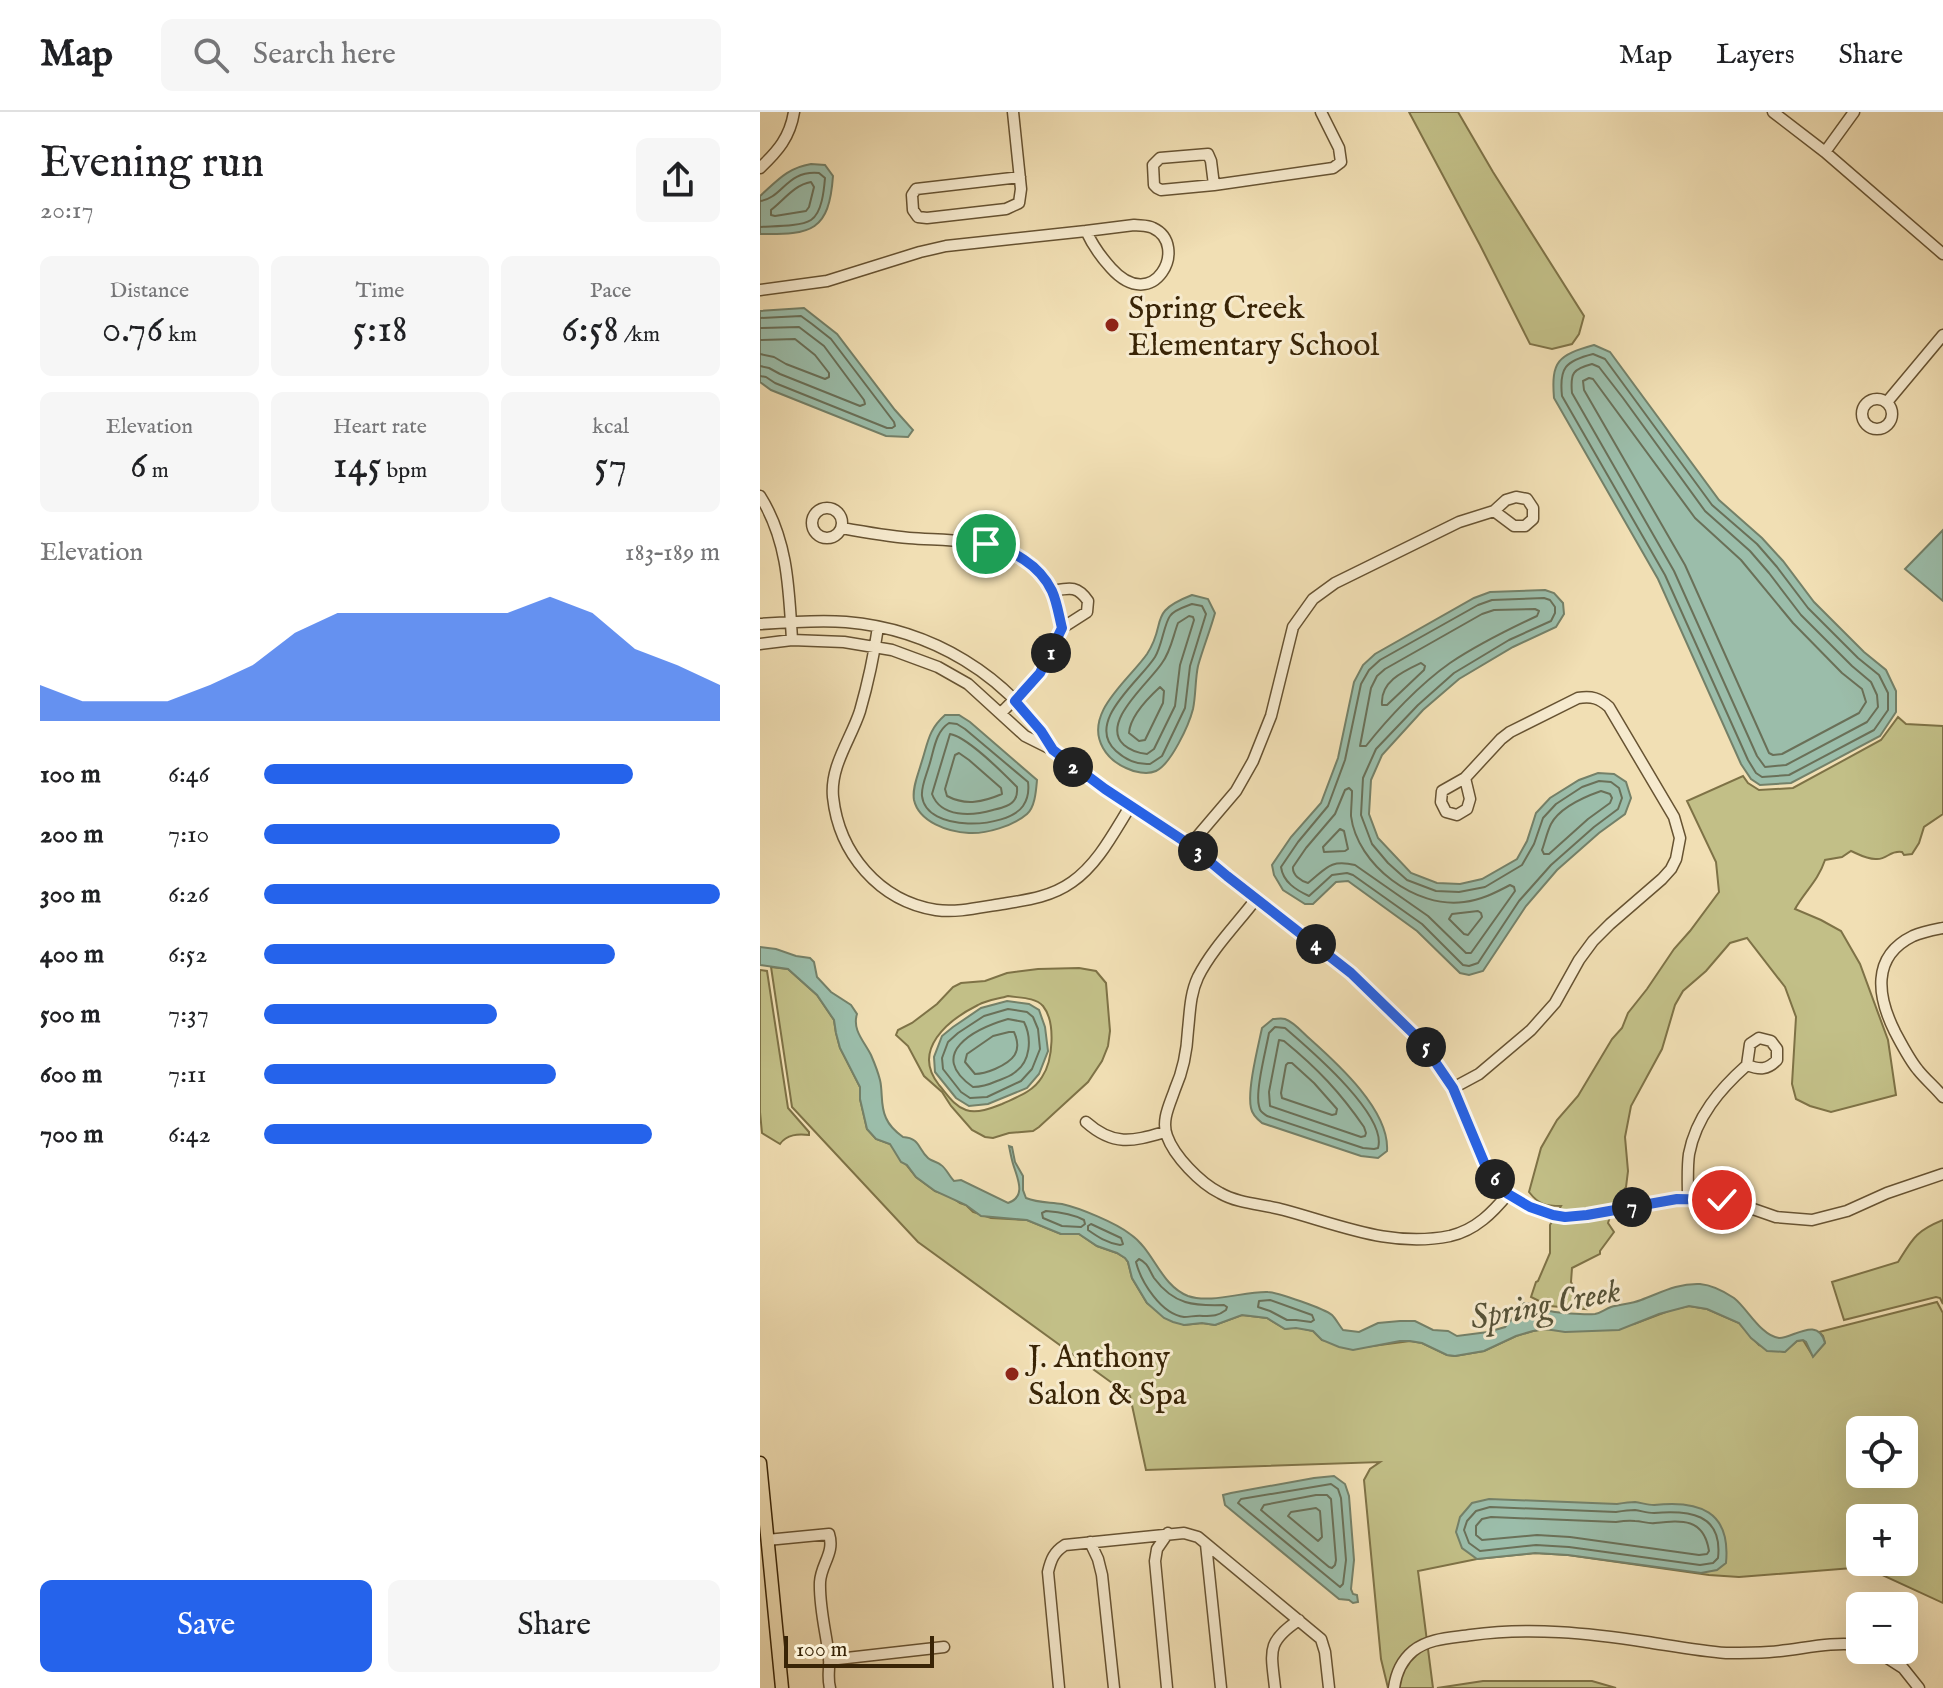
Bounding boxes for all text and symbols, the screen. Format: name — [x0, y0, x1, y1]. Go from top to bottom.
search box — [161, 19, 721, 91]
text: Map — [40, 31, 113, 79]
icon: search — [189, 33, 233, 77]
text: Search here — [253, 36, 396, 74]
text: Map — [1619, 38, 1672, 73]
text: Layers — [1716, 38, 1795, 73]
text: Share — [1839, 38, 1903, 73]
text: Evening run — [40, 136, 264, 192]
button: share — [636, 138, 720, 222]
text: 20:17 — [40, 194, 94, 227]
text: Distance — [110, 277, 189, 305]
text: Time — [356, 277, 404, 305]
text: Pace — [590, 277, 631, 305]
place label: Spring Creek Elementary School — [1128, 289, 1379, 367]
text: 0.76 — [102, 305, 163, 356]
text: 5:18 — [352, 305, 408, 356]
text: 6:58 — [561, 305, 619, 356]
marker: Spring Creek Elementary School — [1103, 316, 1121, 334]
text: km — [163, 321, 197, 349]
text: /km — [619, 321, 660, 349]
text: Elevation — [106, 413, 193, 441]
text: Heart rate — [333, 413, 427, 441]
text: kcal — [592, 413, 629, 441]
text: 6 — [130, 441, 147, 492]
text: 145 — [333, 441, 382, 492]
text: 57 — [594, 441, 627, 492]
text: m — [147, 457, 169, 485]
text: bpm — [382, 457, 427, 485]
pin — [952, 510, 1020, 578]
icon: arrive — [964, 522, 1008, 566]
text: Elevation — [40, 536, 143, 569]
text: 183–189 m — [625, 536, 720, 569]
pin: 1 — [1031, 633, 1071, 673]
text: 1 — [1047, 639, 1055, 667]
pin: 2 — [1053, 747, 1093, 787]
text: 2 — [1068, 753, 1078, 781]
text: 100 m — [40, 758, 101, 791]
text: 6:46 — [168, 758, 210, 791]
text: 200 m — [40, 818, 104, 851]
text: 7:10 — [168, 818, 209, 851]
pin: 3 — [1178, 831, 1218, 871]
text: 3 — [1194, 837, 1202, 865]
text: 300 m — [40, 878, 101, 911]
text: 6:26 — [168, 878, 209, 911]
pin: 4 — [1296, 924, 1336, 964]
text: 4 — [1311, 930, 1321, 958]
text: 400 m — [40, 938, 104, 971]
text: 6:52 — [168, 938, 207, 971]
text: 500 m — [40, 998, 101, 1031]
text: 7:37 — [168, 998, 209, 1031]
pin: 5 — [1406, 1027, 1446, 1067]
text: 5 — [1422, 1033, 1430, 1061]
text: 600 m — [40, 1058, 102, 1091]
text: 7:11 — [168, 1058, 206, 1091]
text: 700 m — [40, 1118, 103, 1151]
text: 6:42 — [168, 1118, 211, 1151]
pin: 6 — [1475, 1159, 1515, 1199]
text: 6 — [1490, 1165, 1500, 1193]
pin — [1688, 1166, 1756, 1234]
icon: check — [1700, 1178, 1744, 1222]
pin: 7 — [1612, 1187, 1652, 1227]
text: 7 — [1627, 1193, 1637, 1221]
water label: Spring Creek — [1467, 1270, 1625, 1341]
place label: J. Anthony Salon & Spa — [1025, 1338, 1187, 1416]
marker: J. Anthony Salon & Spa — [1003, 1365, 1021, 1383]
map controls — [1846, 1416, 1918, 1664]
button: locate — [1846, 1416, 1918, 1488]
button: + — [1846, 1504, 1918, 1576]
button: Save — [40, 1580, 372, 1672]
button: Share — [388, 1580, 720, 1672]
button: − — [1846, 1592, 1918, 1664]
scale bar — [784, 1632, 934, 1668]
text: 100 m — [796, 1636, 848, 1664]

